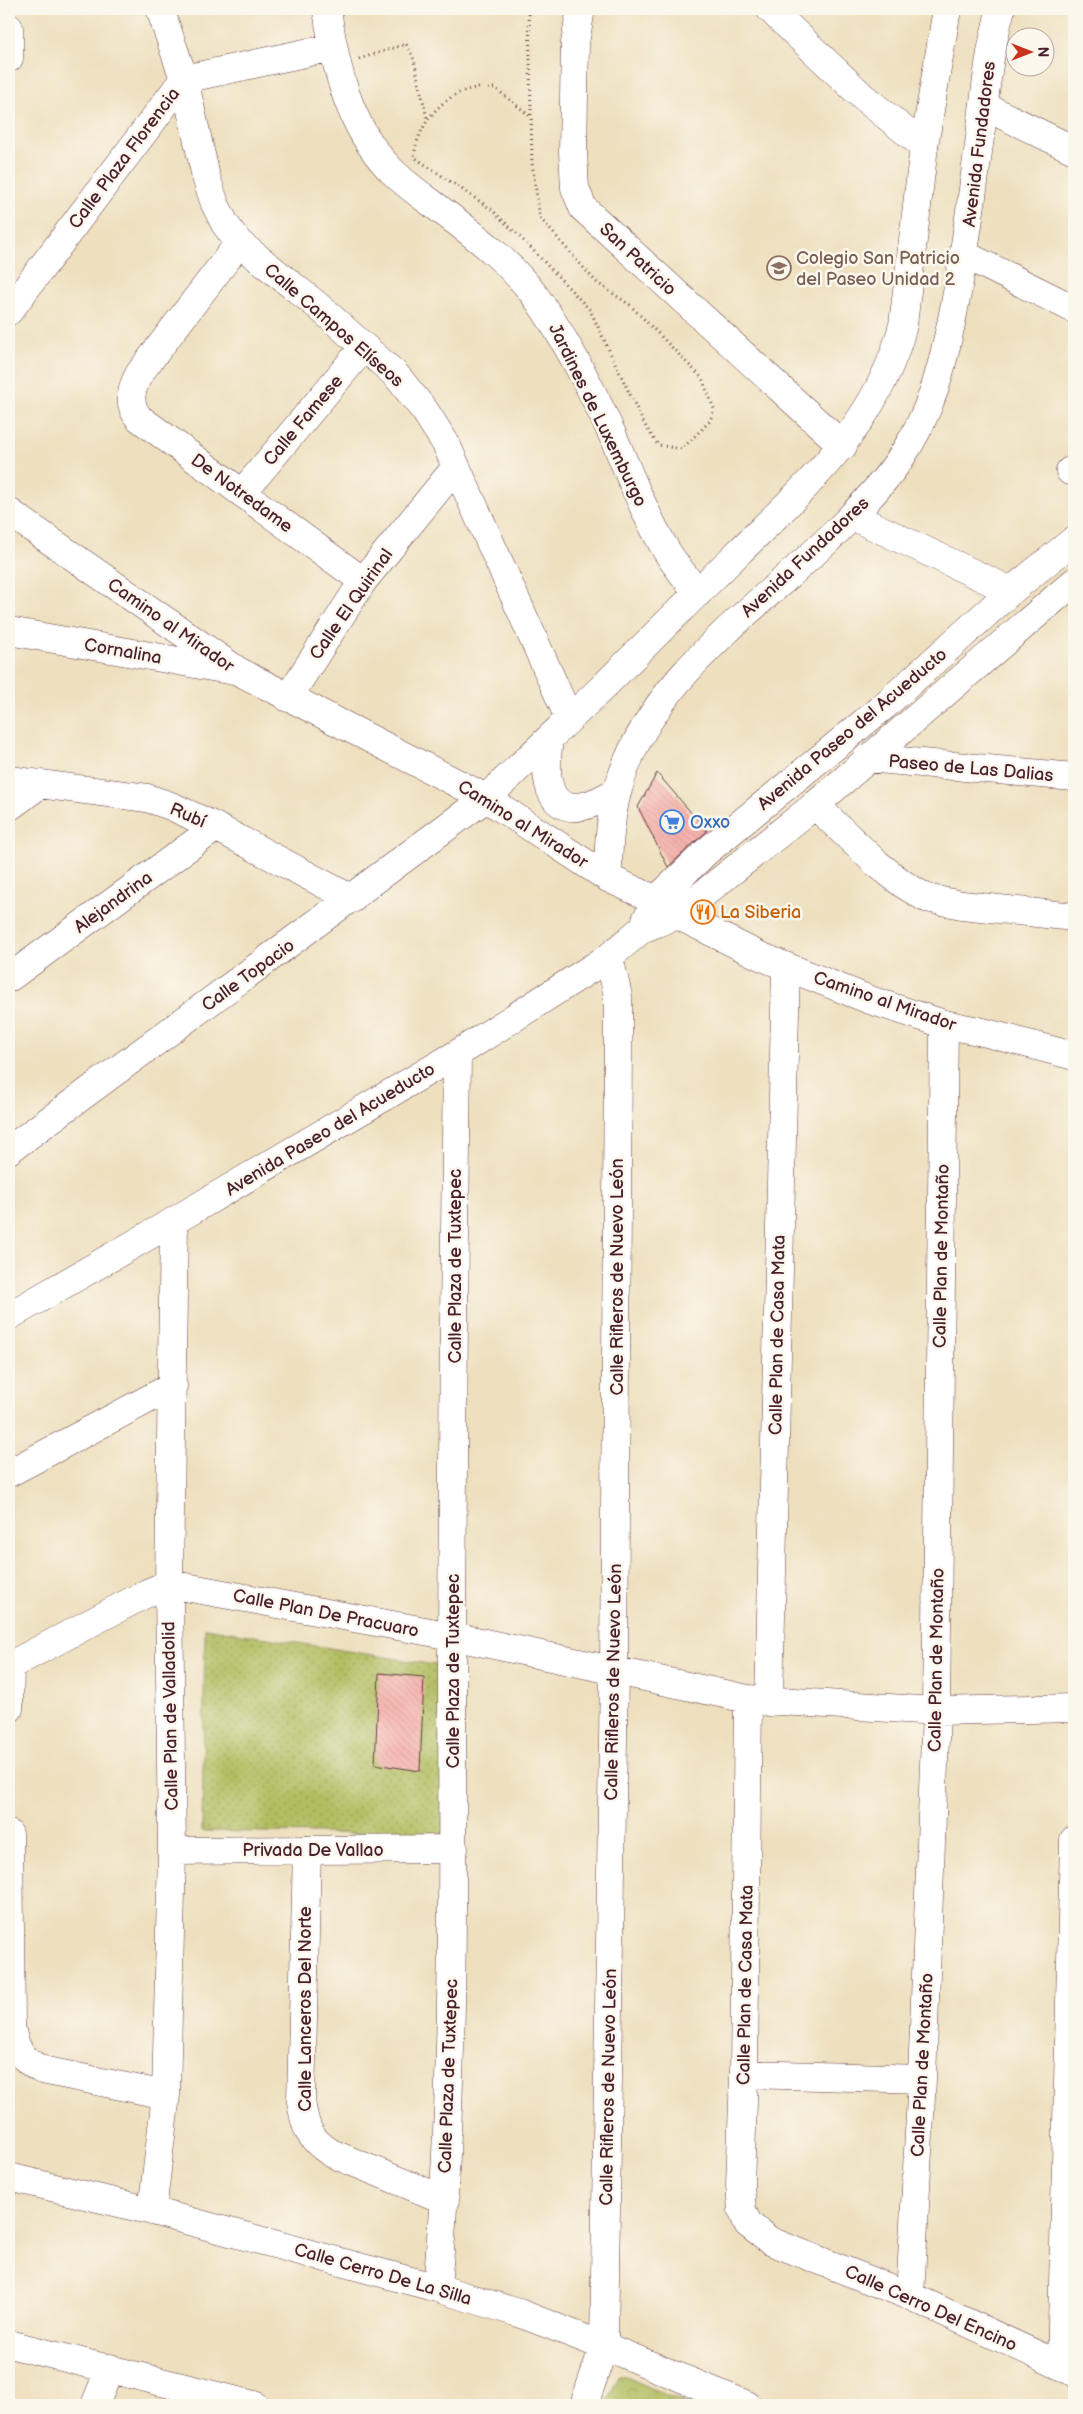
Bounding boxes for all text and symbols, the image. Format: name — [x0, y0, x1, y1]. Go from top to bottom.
north arrow — [1006, 28, 1056, 78]
text: N — [1034, 47, 1051, 57]
street label: Avenida Fundadores — [959, 60, 1000, 228]
street label: Calle Plaza Florencia — [65, 84, 184, 233]
street label: San Patricio — [595, 219, 680, 300]
place label: Colegio San Patricio del Paseo Unidad 2 — [796, 248, 960, 290]
school or university icon: Colegio San Patricio del Paseo Unidad 2 — [766, 255, 792, 281]
street label: Calle Campos Elíseos — [260, 259, 408, 392]
street label: Jardines de Luxemburgo — [544, 320, 651, 510]
street label: Calle Famese — [259, 370, 348, 470]
street label: De Notredame — [187, 450, 297, 537]
street label: Avenida Fundadores — [737, 493, 874, 622]
street label: Calle El Quirinal — [305, 545, 397, 664]
street label: Camino al Mirador — [103, 574, 238, 677]
street label: Cornalina — [82, 634, 163, 669]
street label: Avenida Paseo del Acueducto — [753, 644, 951, 815]
street label: Paseo de Las Dalias — [888, 751, 1054, 786]
street label: Camino al Mirador — [454, 776, 592, 873]
street label: Rubí — [167, 799, 210, 833]
supermarket icon: Oxxo — [659, 809, 685, 835]
place label: Oxxo — [690, 812, 730, 833]
street label: Alejandrina — [70, 867, 157, 938]
restaurant icon: La Siberia — [690, 899, 716, 925]
place label: La Siberia — [720, 902, 801, 923]
street label: Calle Topacio — [198, 935, 299, 1016]
street label: Camino al Mirador — [811, 967, 959, 1036]
street label: Avenida Paseo del Acueducto — [222, 1058, 439, 1200]
street label: Calle Rifleros de Nuevo León — [607, 1158, 628, 1396]
street label: Calle Plan de Montaño — [929, 1164, 954, 1348]
street label: Calle Plaza de Tuxtepec — [445, 1169, 466, 1363]
street label: Calle Plan de Casa Mata — [765, 1235, 790, 1435]
street label: Calle Rifleros de Nuevo León — [601, 1563, 626, 1801]
street label: Calle Plan de Montaño — [924, 1568, 949, 1752]
street label: Calle Plaza de Tuxtepec — [443, 1574, 464, 1768]
street label: Calle Plan De Pracuaro — [231, 1585, 421, 1642]
street label: Calle Plan de Valladolid — [158, 1621, 183, 1811]
street label: Privada De Vallao — [242, 1840, 384, 1861]
street label: Calle Plan de Casa Mata — [733, 1885, 758, 2085]
street label: Calle Lanceros Del Norte — [295, 1906, 316, 2112]
street label: Calle Rifleros de Nuevo León — [596, 1968, 621, 2206]
street label: Calle Plan de Montaño — [907, 1973, 938, 2158]
street label: Calle Plaza de Tuxtepec — [435, 1978, 462, 2174]
street label: Calle Cerro De La Silla — [292, 2239, 474, 2310]
street label: Calle Cerro Del Encino — [841, 2261, 1020, 2356]

